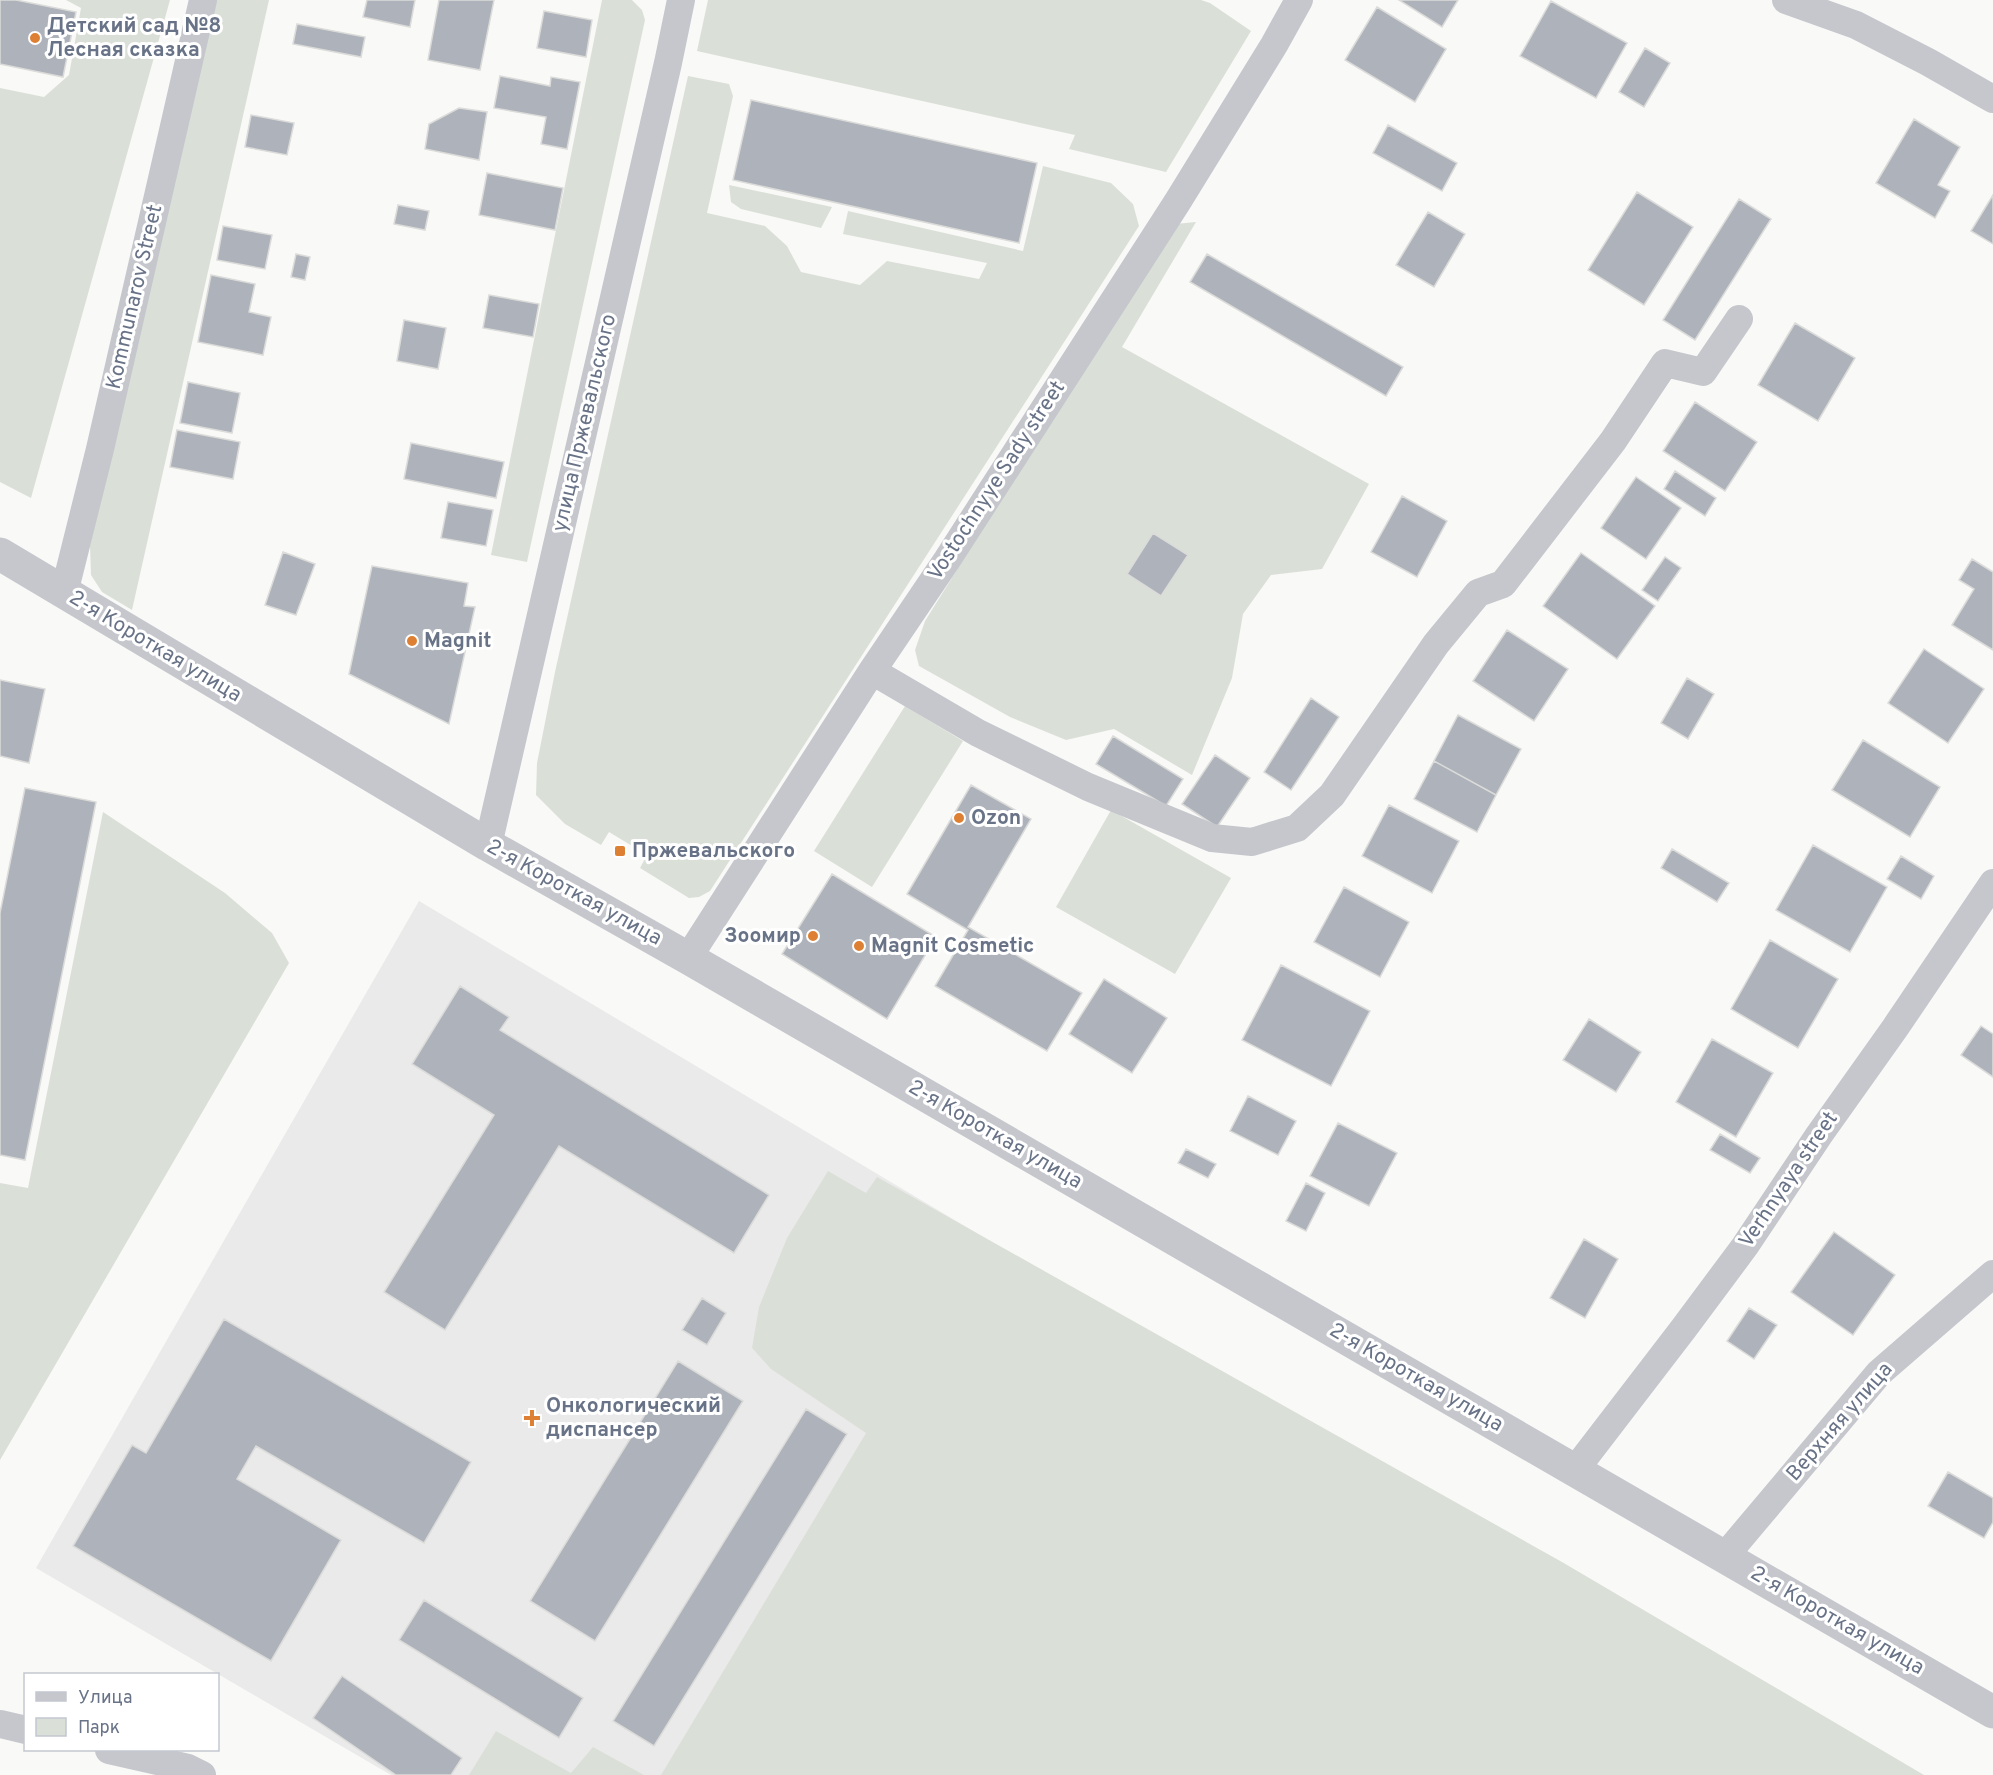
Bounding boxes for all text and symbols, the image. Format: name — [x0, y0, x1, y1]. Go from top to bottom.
place label: Детский сад №8 Лесная сказка — [47, 13, 222, 64]
marker: Детский сад №8 Лесная сказка — [28, 31, 42, 45]
street label: Kommunarov Street — [101, 202, 169, 392]
street label: улица Пржевальского — [547, 311, 623, 535]
street label: Vostochnyye Sady street — [922, 376, 1072, 586]
street label: 2-я Короткая улица — [64, 585, 246, 709]
place label: Magnit — [424, 628, 492, 655]
marker: Magnit — [405, 634, 419, 648]
place label: Ozon — [971, 805, 1021, 832]
marker: Ozon — [952, 811, 966, 825]
street label: 2-я Короткая улица — [482, 834, 666, 952]
place label: Пржевальского — [632, 838, 795, 865]
marker: Пржевальского — [613, 844, 627, 858]
place label: Зоомир — [724, 923, 801, 950]
marker: Зоомир — [806, 929, 820, 943]
place label: Magnit Cosmetic — [871, 933, 1034, 960]
marker: Magnit Cosmetic — [852, 939, 866, 953]
street label: 2-я Короткая улица — [903, 1074, 1087, 1196]
street label: Verhnyaya street — [1733, 1107, 1845, 1253]
street label: 2-я Короткая улица — [1324, 1317, 1508, 1439]
street label: Верхняя улица — [1781, 1357, 1899, 1487]
place label: Онкологический диспансер — [546, 1393, 721, 1444]
marker: Онкологический диспансер — [523, 1409, 541, 1427]
street label: 2-я Короткая улица — [1745, 1560, 1929, 1682]
legend — [24, 1673, 219, 1751]
text: Улица — [78, 1687, 132, 1710]
text: Парк — [78, 1717, 120, 1740]

